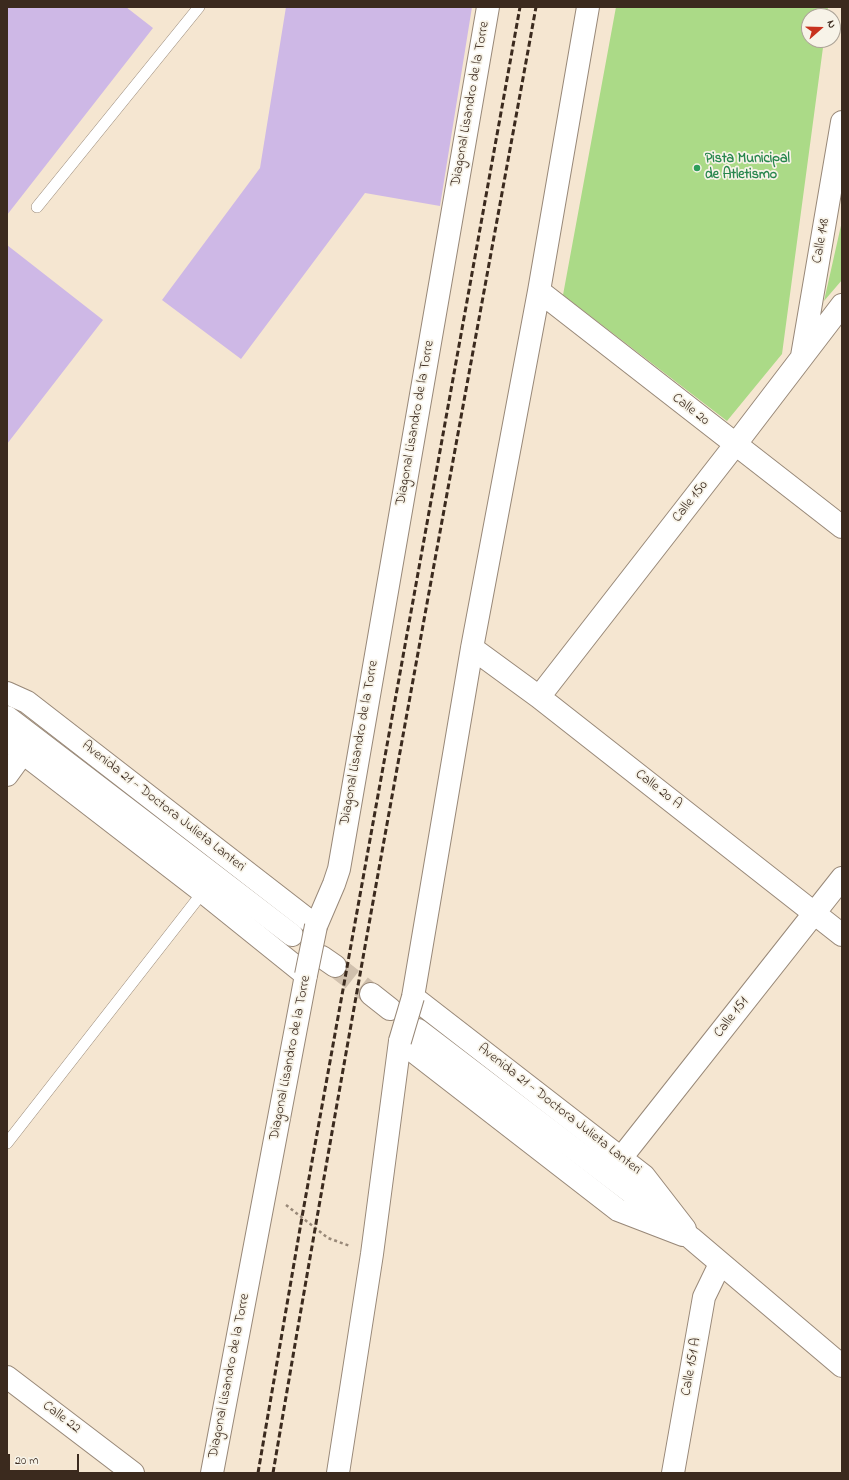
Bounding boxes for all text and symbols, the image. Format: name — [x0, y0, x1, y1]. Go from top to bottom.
north arrow — [801, 8, 841, 48]
text: N — [823, 18, 840, 30]
street label: Diagonal Lisandro de la Torre — [448, 20, 494, 188]
place label: Pista Municipal de Atletismo — [705, 152, 790, 184]
marker: Pista Municipal de Atletismo — [692, 163, 702, 173]
street label: Calle 148 — [810, 217, 834, 265]
street label: Diagonal Lisandro de la Torre — [393, 339, 439, 507]
street label: Calle 20 — [668, 390, 712, 430]
street label: Calle 150 — [670, 478, 712, 526]
street label: Diagonal Lisandro de la Torre — [337, 659, 383, 827]
street label: Avenida 21 - Doctora Julieta Lanteri — [78, 738, 248, 876]
street label: Calle 20 A — [631, 766, 685, 814]
street label: Diagonal Lisandro de la Torre — [267, 974, 315, 1142]
street label: Calle 151 — [711, 994, 753, 1042]
street label: Avenida 21 - Doctora Julieta Lanteri — [474, 1041, 644, 1179]
street label: Diagonal Lisandro de la Torre — [206, 1292, 254, 1460]
street label: Calle 151 A — [679, 1337, 705, 1397]
street label: Calle 22 — [39, 1398, 83, 1438]
scale bar — [10, 1446, 81, 1472]
text: 20 m — [15, 1452, 38, 1470]

